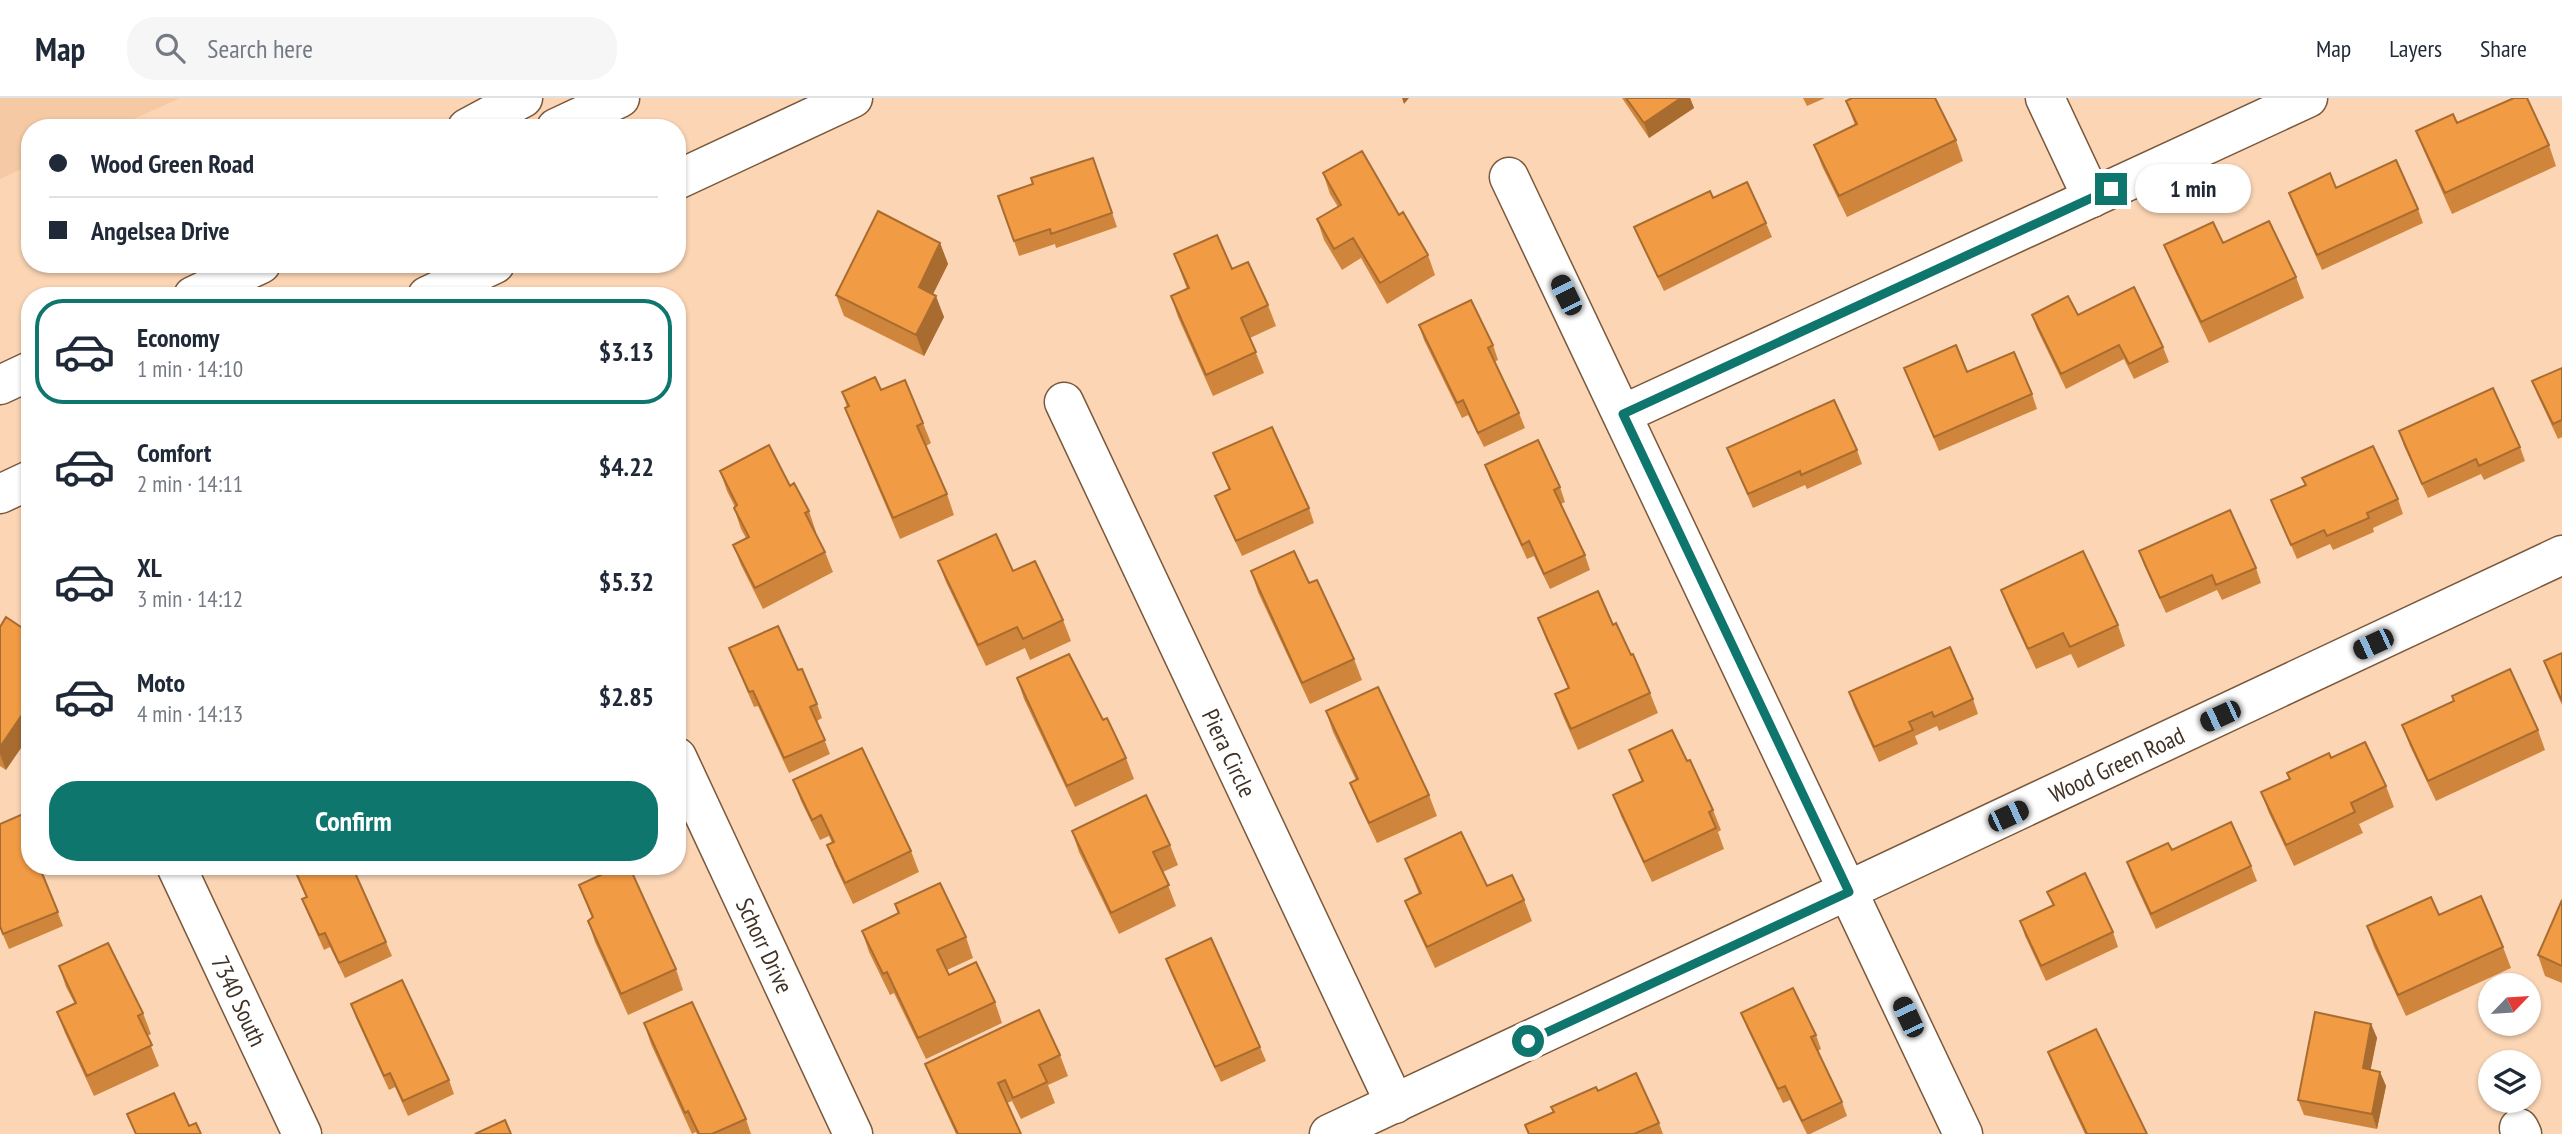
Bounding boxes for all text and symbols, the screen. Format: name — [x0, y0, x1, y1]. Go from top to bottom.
search box — [127, 17, 617, 80]
text: Map — [35, 27, 85, 70]
icon: search — [151, 29, 189, 67]
text: Search here — [207, 32, 313, 65]
text: Map — [2316, 33, 2351, 64]
text: Layers — [2389, 33, 2442, 64]
text: Share — [2480, 33, 2527, 64]
text: Wood Green Road — [91, 147, 254, 180]
callout: 1 min — [2136, 164, 2251, 214]
route end — [2095, 173, 2127, 205]
text: 1 min — [2170, 174, 2216, 203]
text: Angelsea Drive — [91, 214, 230, 247]
car — [1548, 272, 1585, 318]
icon: car — [53, 320, 116, 383]
text: Economy — [137, 321, 219, 354]
text: $3.13 — [599, 335, 654, 368]
text: 1 min · 14:10 — [137, 354, 243, 383]
icon: car — [53, 435, 116, 498]
text: Comfort — [137, 436, 211, 469]
text: $4.22 — [599, 450, 654, 483]
text: 2 min · 14:11 — [137, 469, 243, 498]
icon: car — [53, 550, 116, 613]
text: XL — [137, 551, 162, 584]
text: $5.32 — [599, 565, 654, 598]
text: 3 min · 14:12 — [137, 584, 243, 613]
car — [2350, 626, 2397, 662]
icon: car — [53, 665, 116, 728]
text: Moto — [137, 666, 185, 699]
text: $2.85 — [599, 680, 654, 713]
car — [2197, 698, 2244, 734]
text: 4 min · 14:13 — [137, 699, 243, 728]
street label: Piera Circle — [1195, 704, 1264, 802]
street label: Wood Green Road — [2044, 719, 2189, 809]
button: Confirm — [49, 781, 658, 861]
car — [1985, 798, 2032, 834]
street label: Schorr Drive — [729, 893, 801, 998]
street label: 7340 South — [205, 951, 274, 1051]
north arrow — [2478, 973, 2541, 1036]
map controls — [2478, 973, 2541, 1113]
car — [1890, 994, 1927, 1040]
route start — [1512, 1025, 1544, 1057]
button: layers — [2478, 1050, 2541, 1113]

